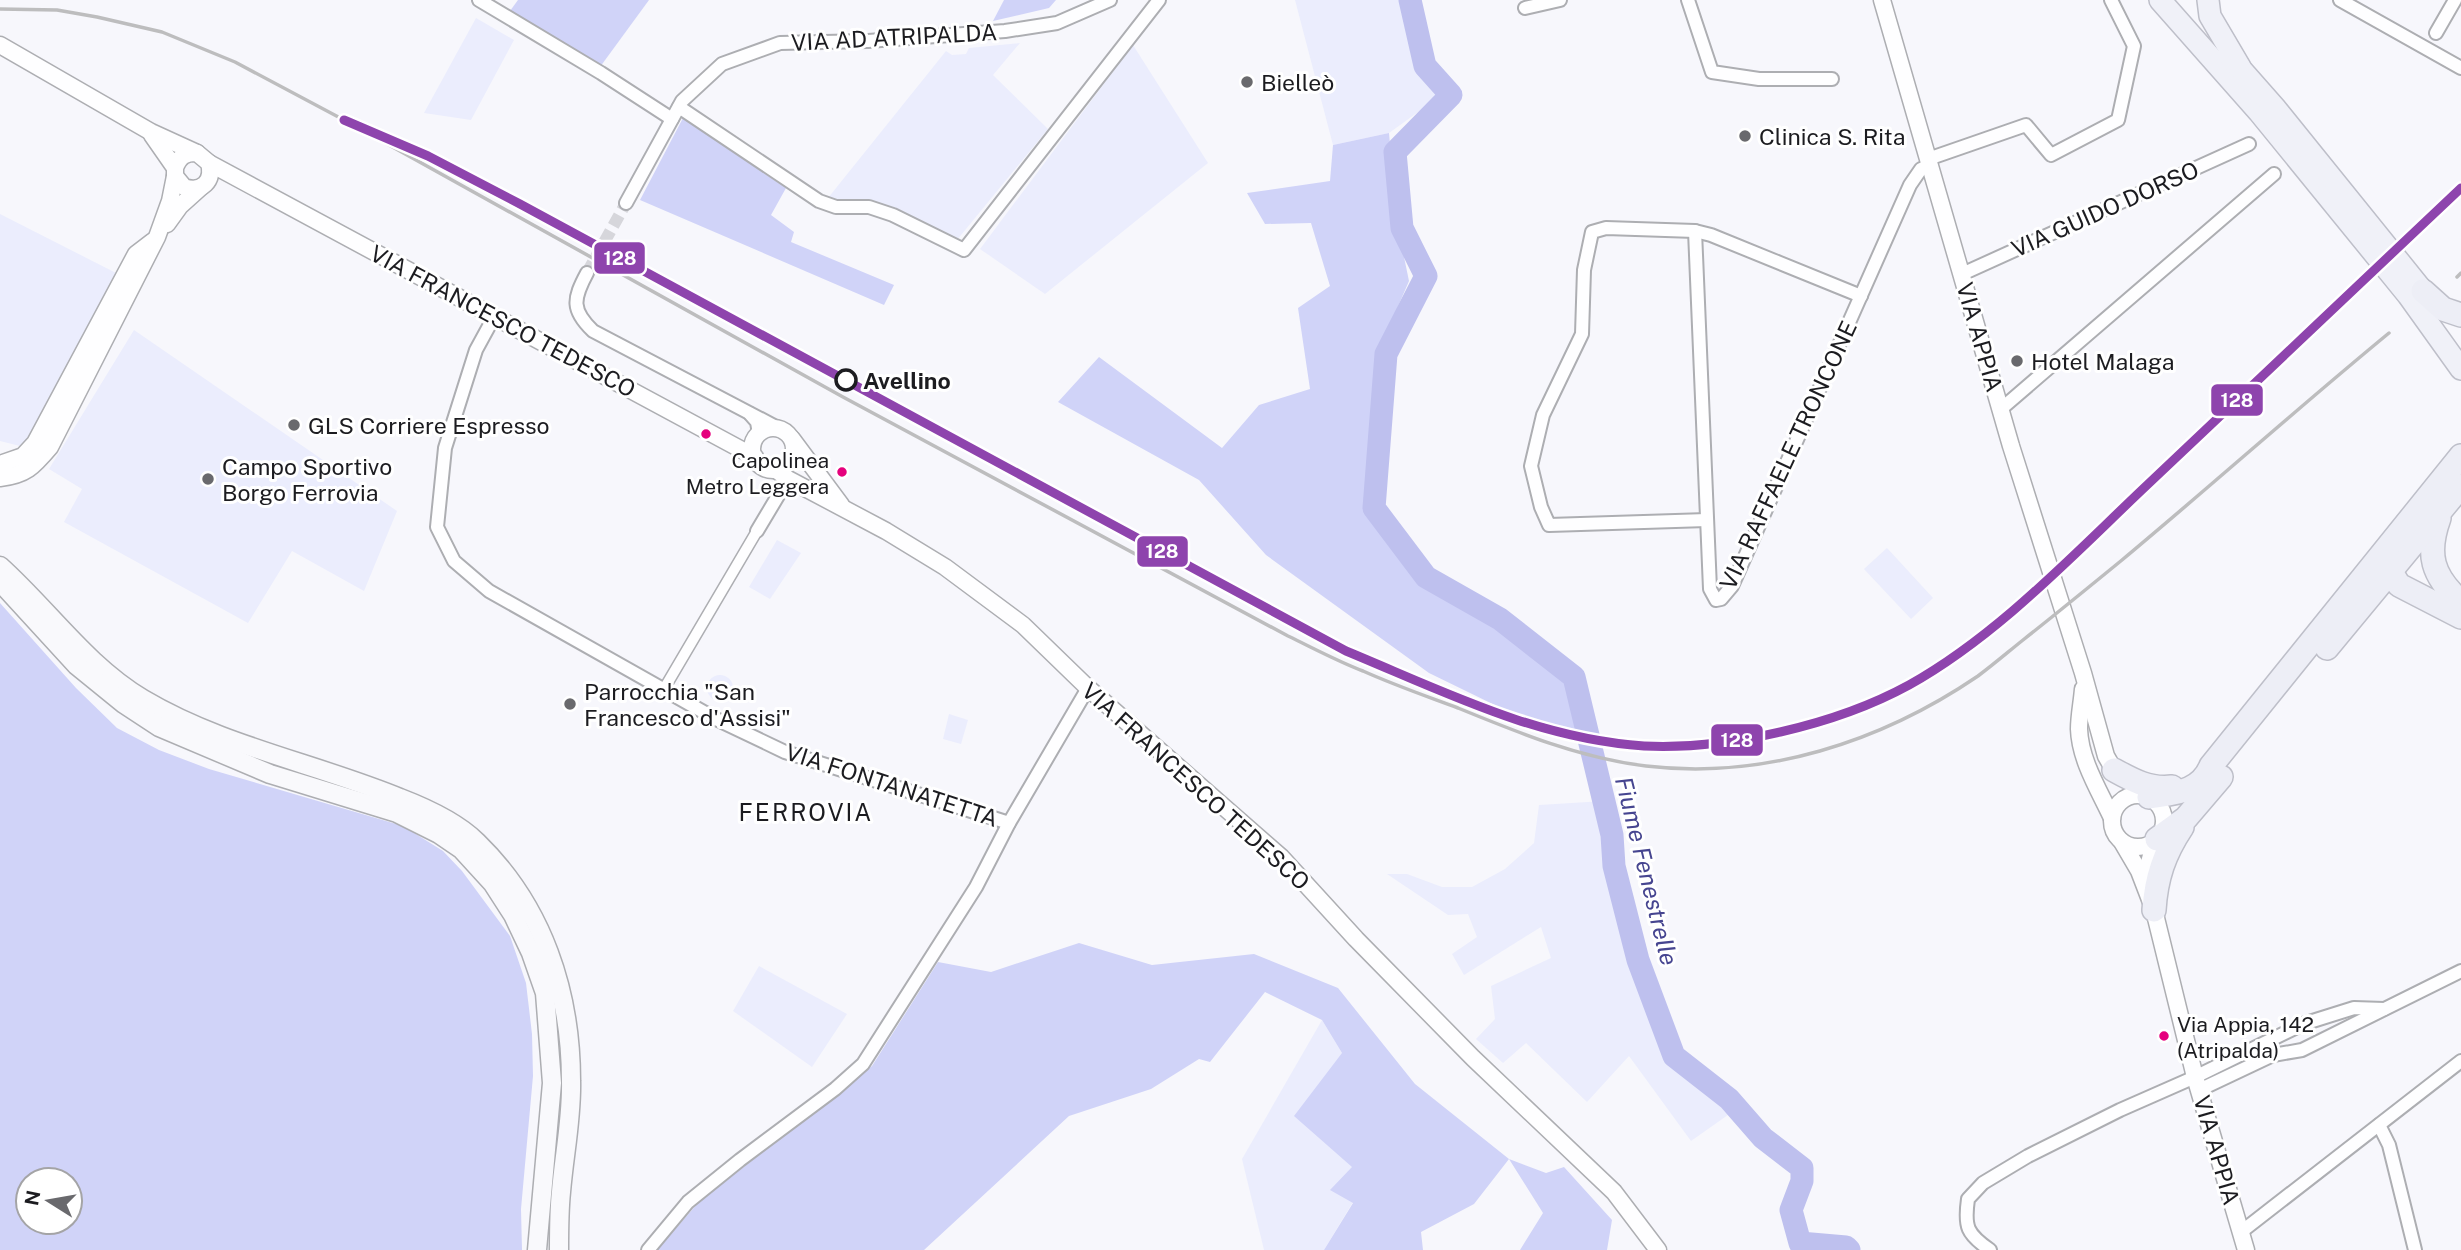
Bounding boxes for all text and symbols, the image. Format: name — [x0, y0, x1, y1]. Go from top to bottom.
street label: VIA AD ATRIPALDA — [790, 18, 998, 56]
place label: Bielleò — [1261, 69, 1334, 96]
marker: Bielleò — [1239, 74, 1255, 90]
place label: Clinica S. Rita — [1759, 123, 1905, 150]
marker: Clinica S. Rita — [1737, 128, 1753, 144]
street label: VIA GUIDO DORSO — [2007, 156, 2203, 262]
street label: VIA FRANCESCO TEDESCO — [366, 239, 640, 403]
line badge: 128 — [593, 241, 646, 275]
text: 128 — [604, 247, 636, 269]
street label: VIA APPIA — [1952, 279, 2008, 395]
street label: VIA RAFFAELE TRONCONE — [1714, 316, 1862, 594]
place label: Hotel Malaga — [2031, 348, 2174, 375]
marker: Hotel Malaga — [2009, 353, 2025, 369]
place label: Avellino — [863, 367, 951, 394]
marker: Avellino — [835, 369, 857, 391]
line badge: 128 — [2210, 383, 2264, 417]
text: 128 — [2221, 389, 2253, 411]
place label: GLS Corriere Espresso — [308, 412, 550, 439]
marker: GLS Corriere Espresso — [286, 417, 302, 433]
unlabelled marker — [699, 427, 713, 441]
place label: Capolinea Metro Leggera — [686, 448, 829, 499]
place label: Campo Sportivo Borgo Ferrovia — [222, 453, 392, 506]
marker: Capolinea Metro Leggera — [835, 465, 849, 479]
marker: Campo Sportivo Borgo Ferrovia — [200, 471, 216, 487]
line badge: 128 — [1136, 535, 1189, 568]
text: 128 — [1146, 540, 1178, 562]
street label: VIA FRANCESCO TEDESCO — [1077, 677, 1315, 895]
place label: Parrocchia "San Francesco d'Assisi" — [584, 678, 791, 731]
marker: Parrocchia "San Francesco d'Assisi" — [562, 696, 578, 712]
line badge: 128 — [1710, 723, 1764, 757]
text: 128 — [1721, 729, 1753, 751]
street label: VIA FONTANATETTA — [782, 738, 1002, 832]
water label: Fiume Fenestrelle — [1610, 774, 1684, 968]
district label: FERROVIA — [739, 798, 873, 826]
place label: Via Appia, 142 (Atripalda) — [2177, 1012, 2314, 1063]
marker: Via Appia, 142 (Atripalda) — [2157, 1029, 2171, 1043]
street label: VIA APPIA — [2189, 1092, 2245, 1208]
north arrow — [14, 1166, 84, 1236]
text: N — [20, 1188, 45, 1207]

